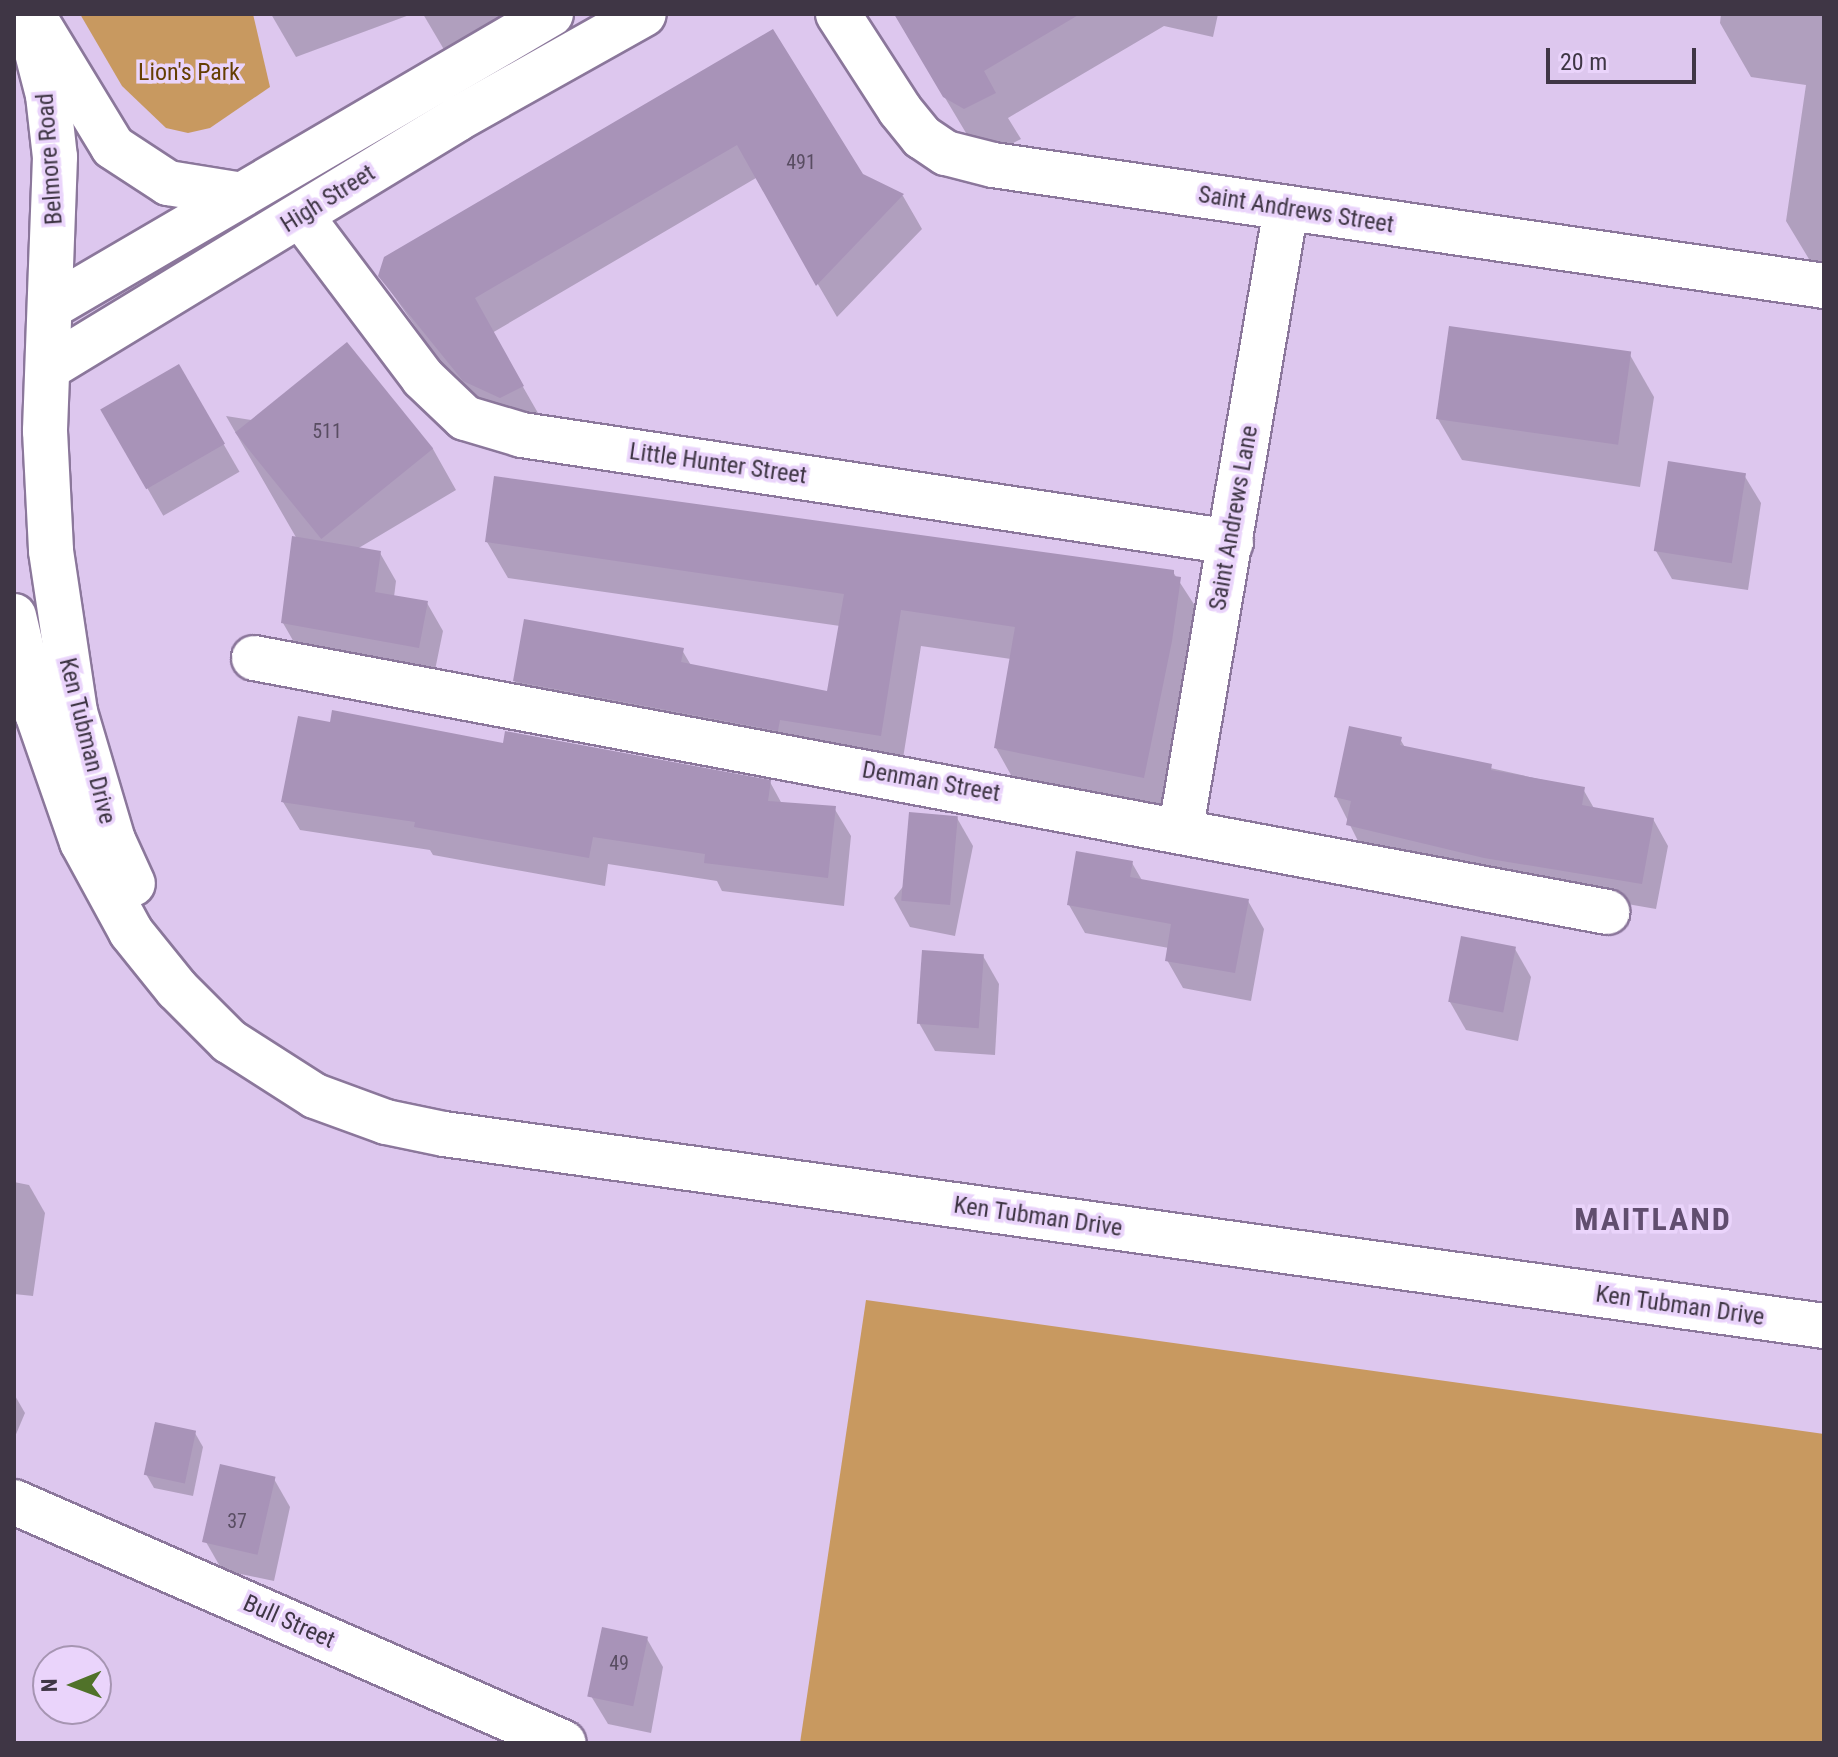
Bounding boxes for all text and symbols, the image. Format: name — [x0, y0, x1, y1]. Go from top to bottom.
scale bar — [1550, 32, 1700, 82]
text: 20 m — [1560, 48, 1607, 76]
park label: Lion's Park — [138, 59, 240, 87]
street label: Belmore Road — [31, 92, 69, 226]
house number: 491 — [786, 150, 816, 174]
street label: High Street — [276, 159, 380, 239]
street label: Saint Andrews Street — [1196, 180, 1396, 240]
house number: 511 — [312, 419, 342, 443]
street label: Saint Andrews Lane — [1204, 423, 1264, 613]
street label: Little Hunter Street — [627, 437, 809, 491]
street label: Ken Tubman Drive — [52, 655, 122, 827]
street label: Denman Street — [860, 756, 1002, 808]
street label: Ken Tubman Drive — [952, 1191, 1124, 1243]
district label: MAITLAND — [1574, 1200, 1732, 1238]
street label: Ken Tubman Drive — [1594, 1280, 1766, 1332]
house number: 37 — [227, 1509, 247, 1533]
street label: Bull Street — [239, 1589, 339, 1655]
north arrow — [32, 1645, 112, 1725]
house number: 49 — [609, 1651, 629, 1675]
text: N — [37, 1678, 62, 1692]

